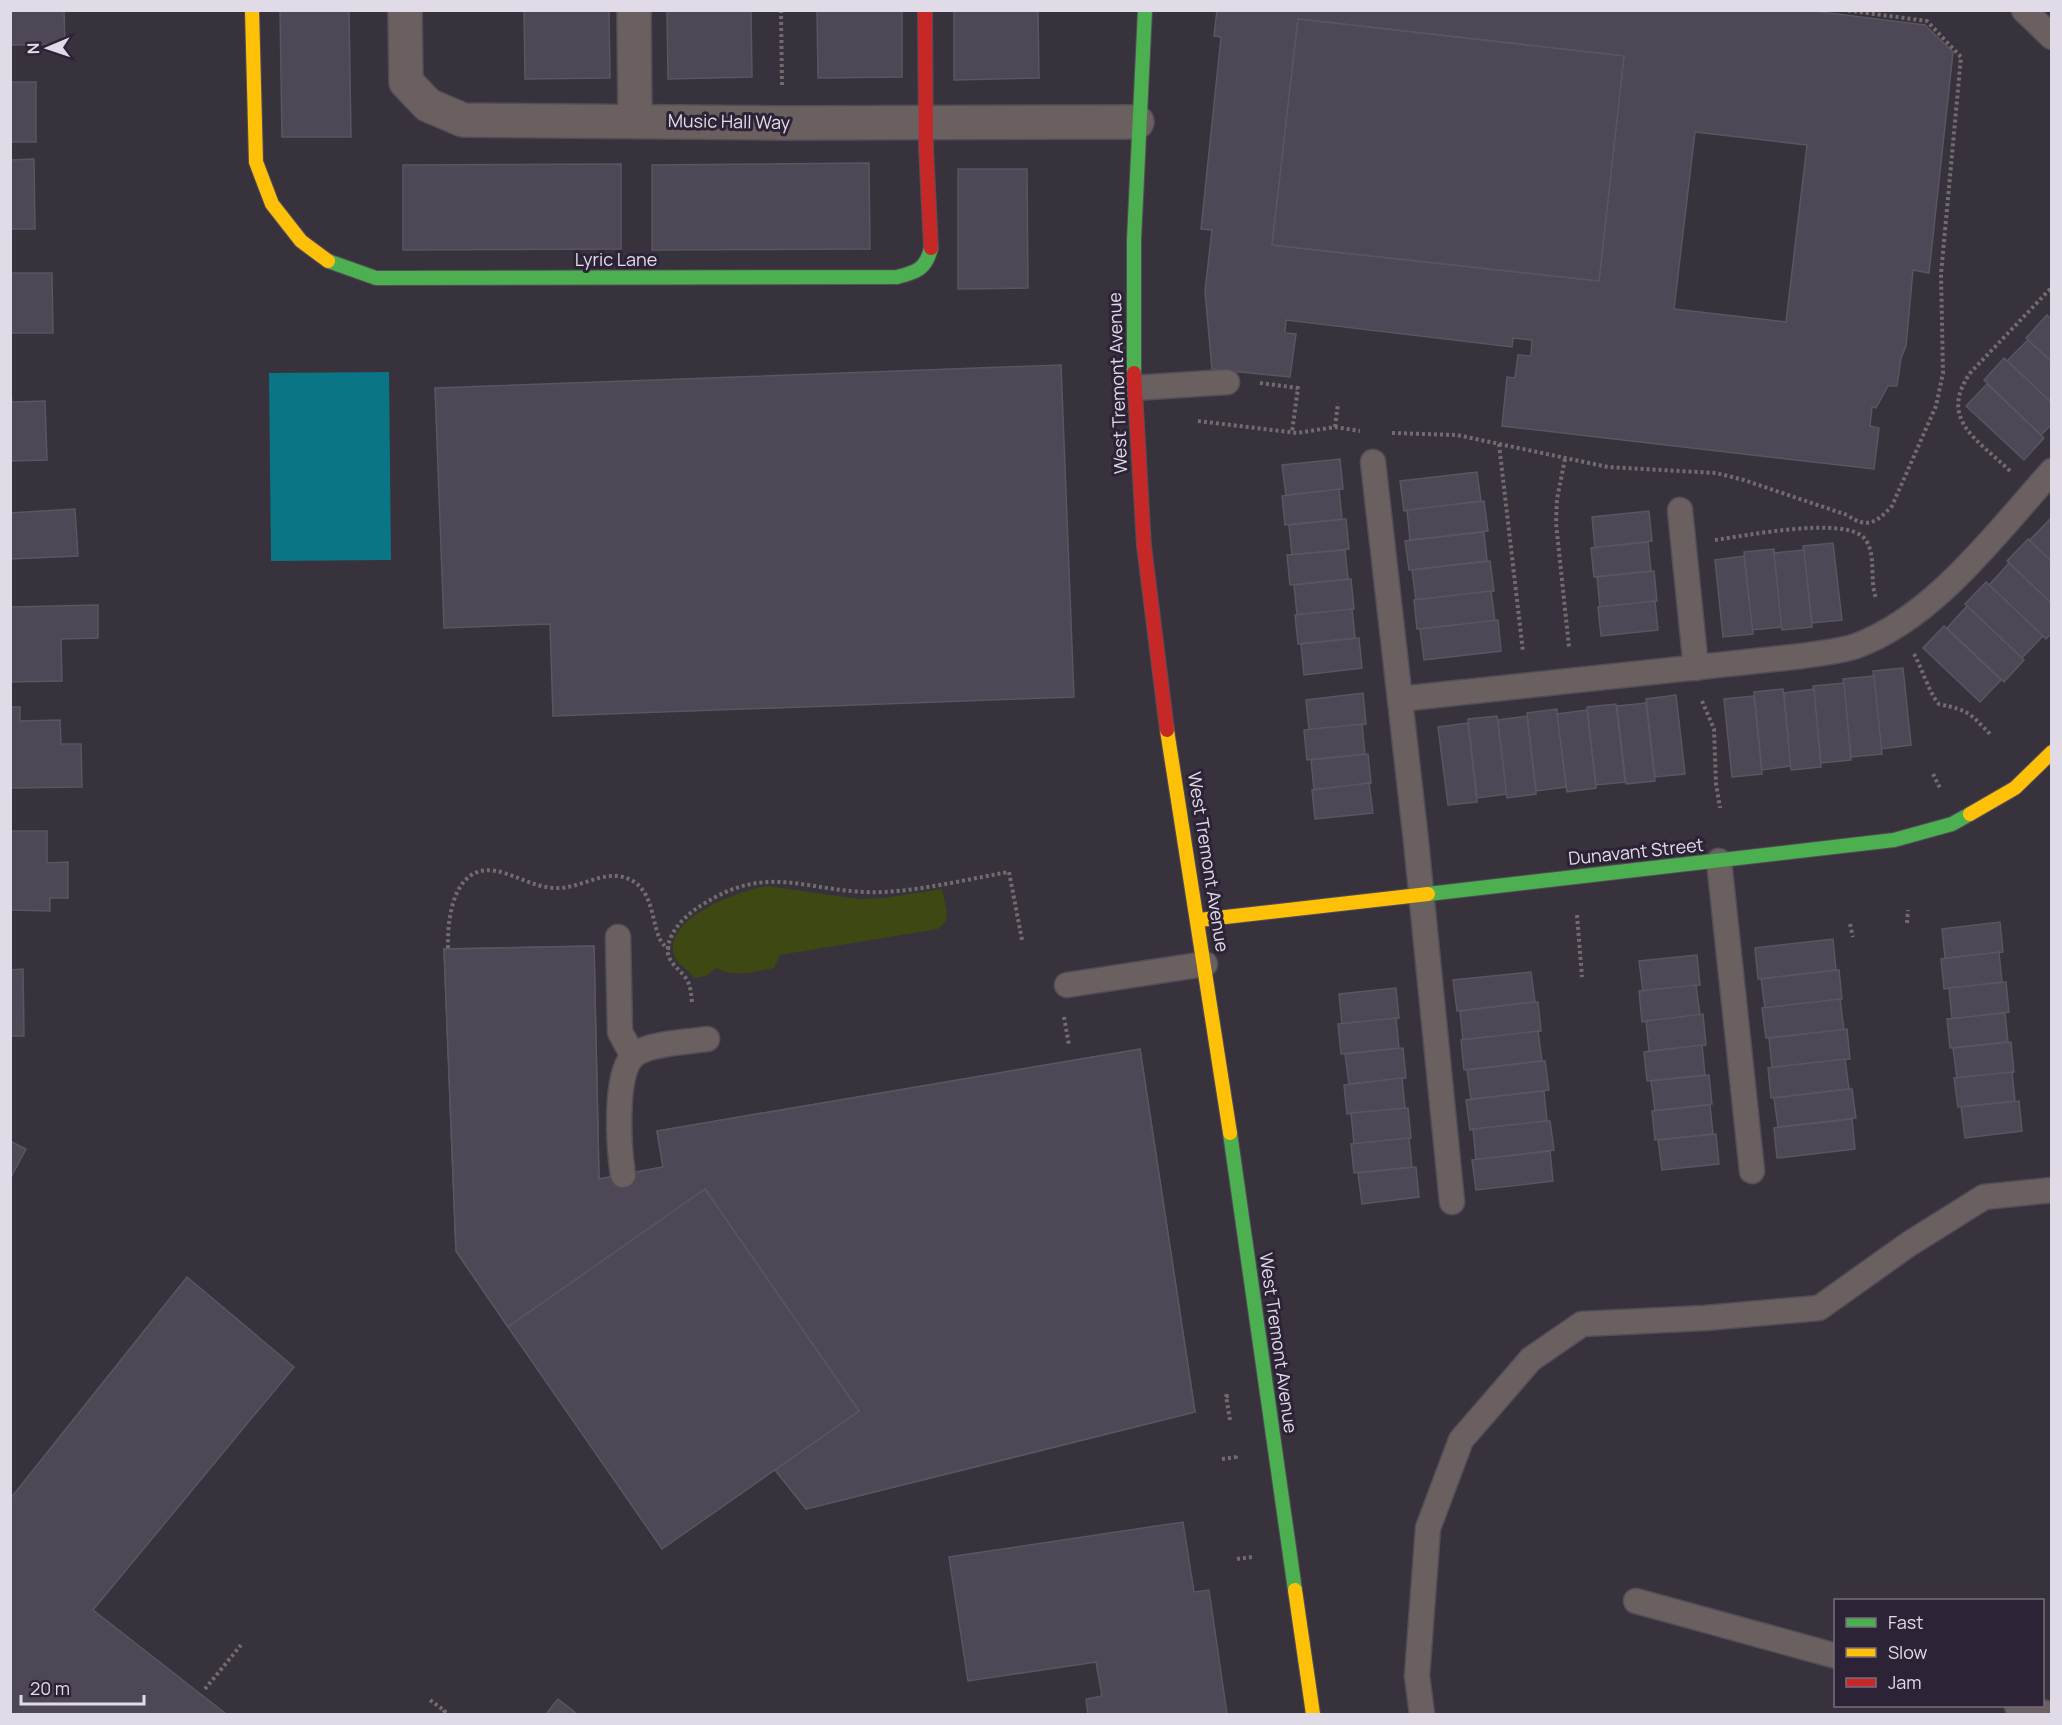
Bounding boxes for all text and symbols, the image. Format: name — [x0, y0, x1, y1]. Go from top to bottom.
north arrow — [18, 18, 78, 78]
text: N — [22, 42, 44, 55]
street label: Music Hall Way — [668, 108, 791, 134]
street label: Lyric Lane — [575, 247, 657, 271]
street label: West Tremont Avenue — [1102, 292, 1132, 474]
street label: West Tremont Avenue — [1183, 770, 1235, 954]
street label: Dunavant Street — [1567, 832, 1705, 870]
street label: West Tremont Avenue — [1254, 1251, 1304, 1435]
legend — [1834, 1599, 2044, 1707]
text: Fast — [1888, 1610, 1923, 1634]
text: Slow — [1888, 1640, 1928, 1664]
scale bar — [21, 1668, 144, 1706]
text: Jam — [1888, 1670, 1922, 1694]
text: 20 m — [30, 1676, 70, 1700]

